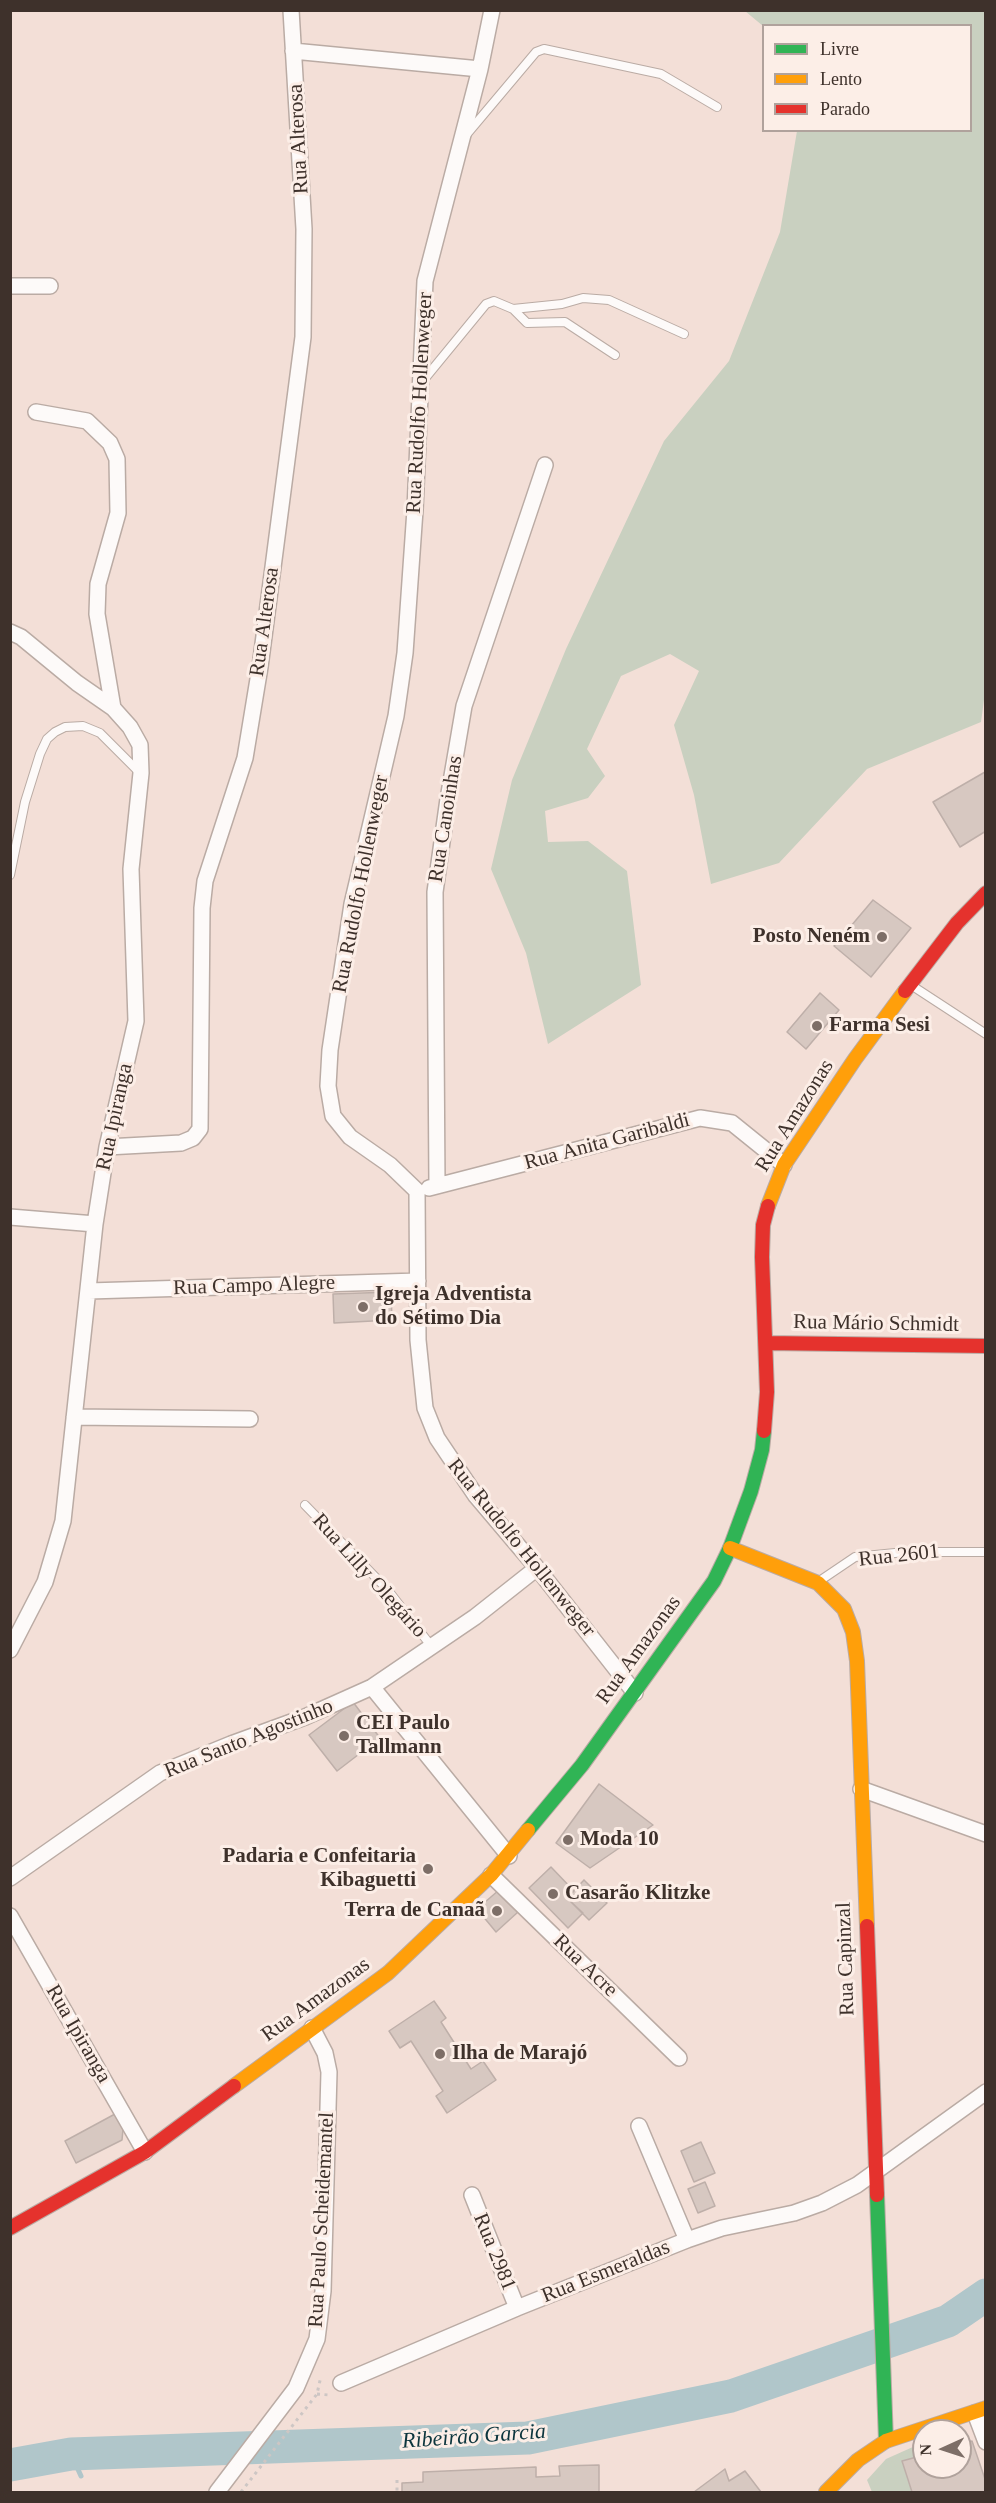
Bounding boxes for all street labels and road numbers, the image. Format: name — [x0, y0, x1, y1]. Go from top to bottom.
street label: Rua Alterosa — [284, 83, 314, 195]
street label: Rua Rudolfo Hollenweger — [402, 292, 438, 514]
street label: Rua Alterosa — [245, 566, 285, 678]
street label: Rua Canoinhas — [424, 754, 468, 884]
street label: Rua Rudolfo Hollenweger — [327, 773, 395, 995]
street label: Rua Amazonas — [750, 1055, 840, 1177]
street label: Rua Ipiranga — [91, 1061, 139, 1173]
street label: Rua Anita Garibaldi — [521, 1108, 693, 1176]
street label: Rua Campo Alegre — [173, 1271, 335, 1301]
street label: Rua Mário Schmidt — [793, 1310, 959, 1338]
street label: Rua Rudolfo Hollenweger — [441, 1454, 601, 1642]
street label: Rua Lilly Olegário — [307, 1509, 431, 1643]
street label: Rua 2601 — [857, 1539, 941, 1573]
street label: Rua Amazonas — [591, 1591, 687, 1709]
street label: Rua Santo Agostinho — [161, 1694, 337, 1784]
street label: Rua Capinzal — [831, 1902, 861, 2016]
street label: Rua Acre — [548, 1929, 622, 2003]
street label: Rua Amazonas — [257, 1952, 375, 2048]
street label: Rua Ipiranga — [40, 1980, 116, 2088]
street label: Rua Paulo Scheidemantel — [304, 2112, 340, 2328]
street label: Rua 2981 — [467, 2210, 521, 2294]
street label: Rua Esmeraldas — [538, 2235, 674, 2309]

